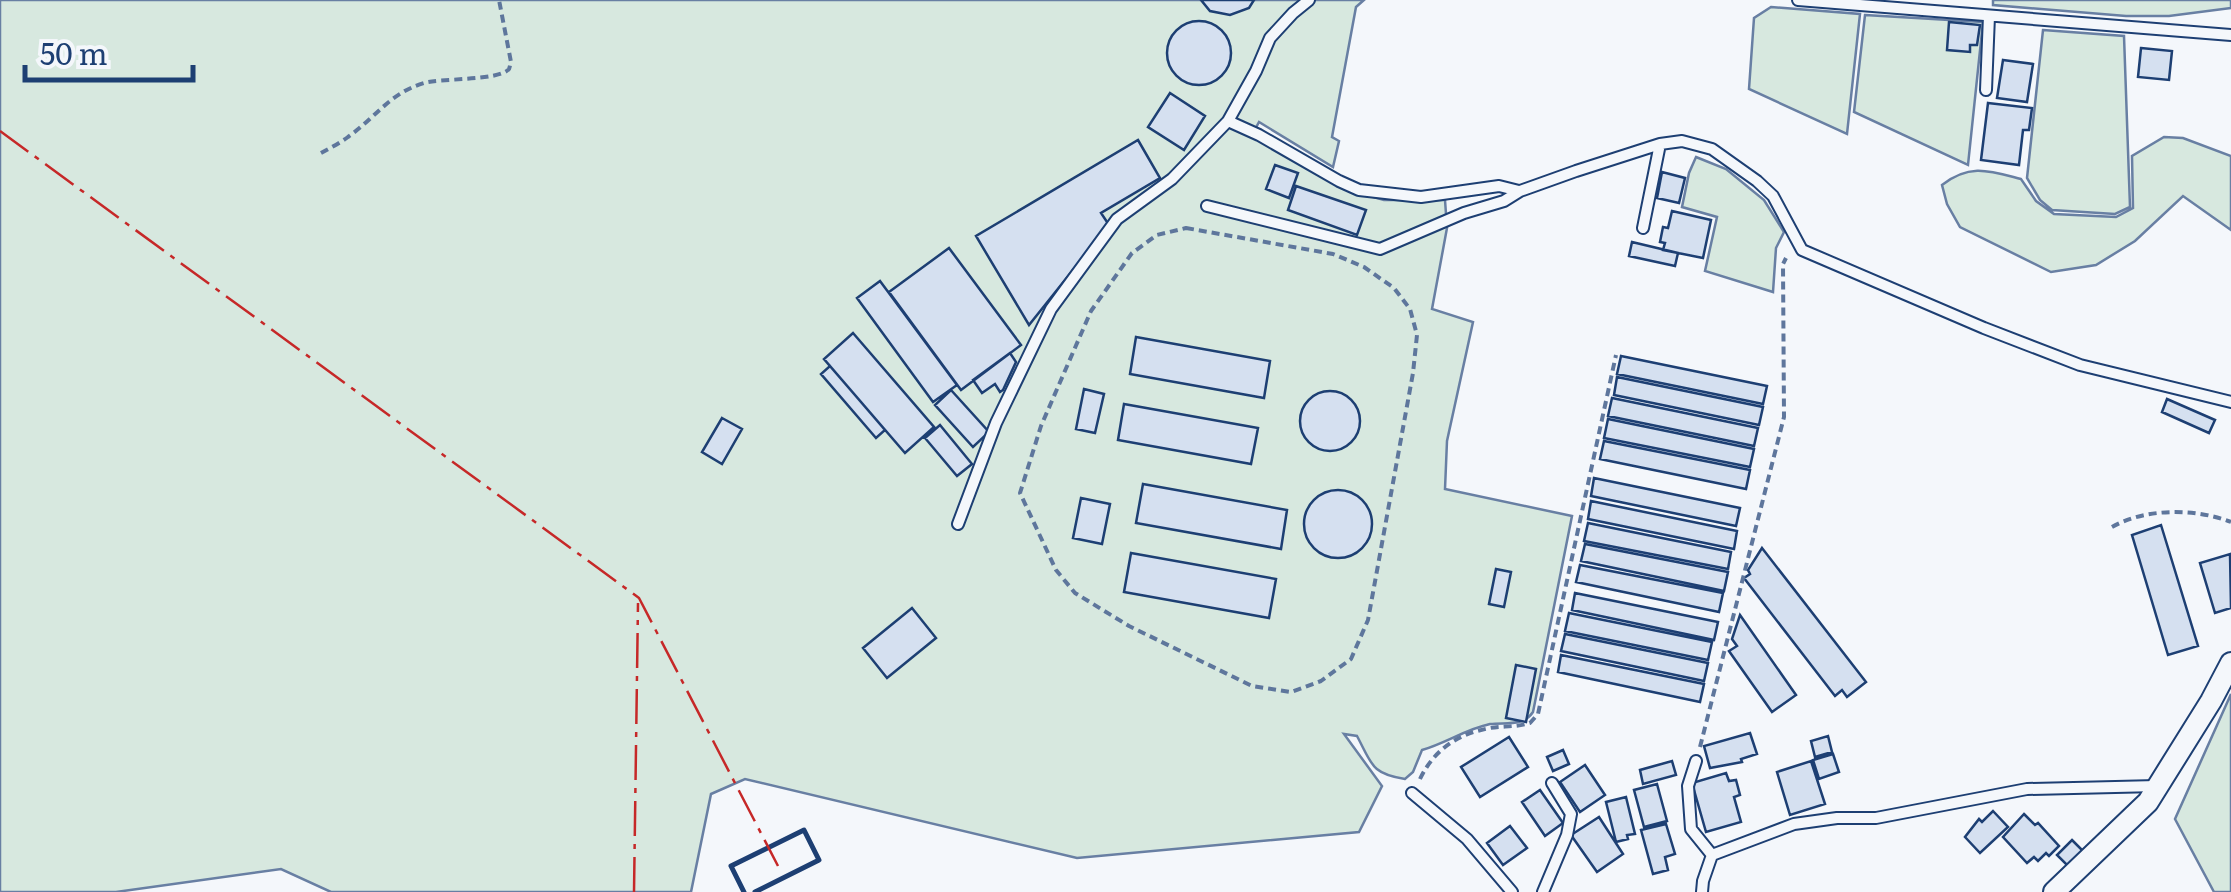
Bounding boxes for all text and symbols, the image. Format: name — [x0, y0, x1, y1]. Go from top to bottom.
scale bar — [25, 20, 192, 82]
text: 50 m — [40, 30, 108, 74]

